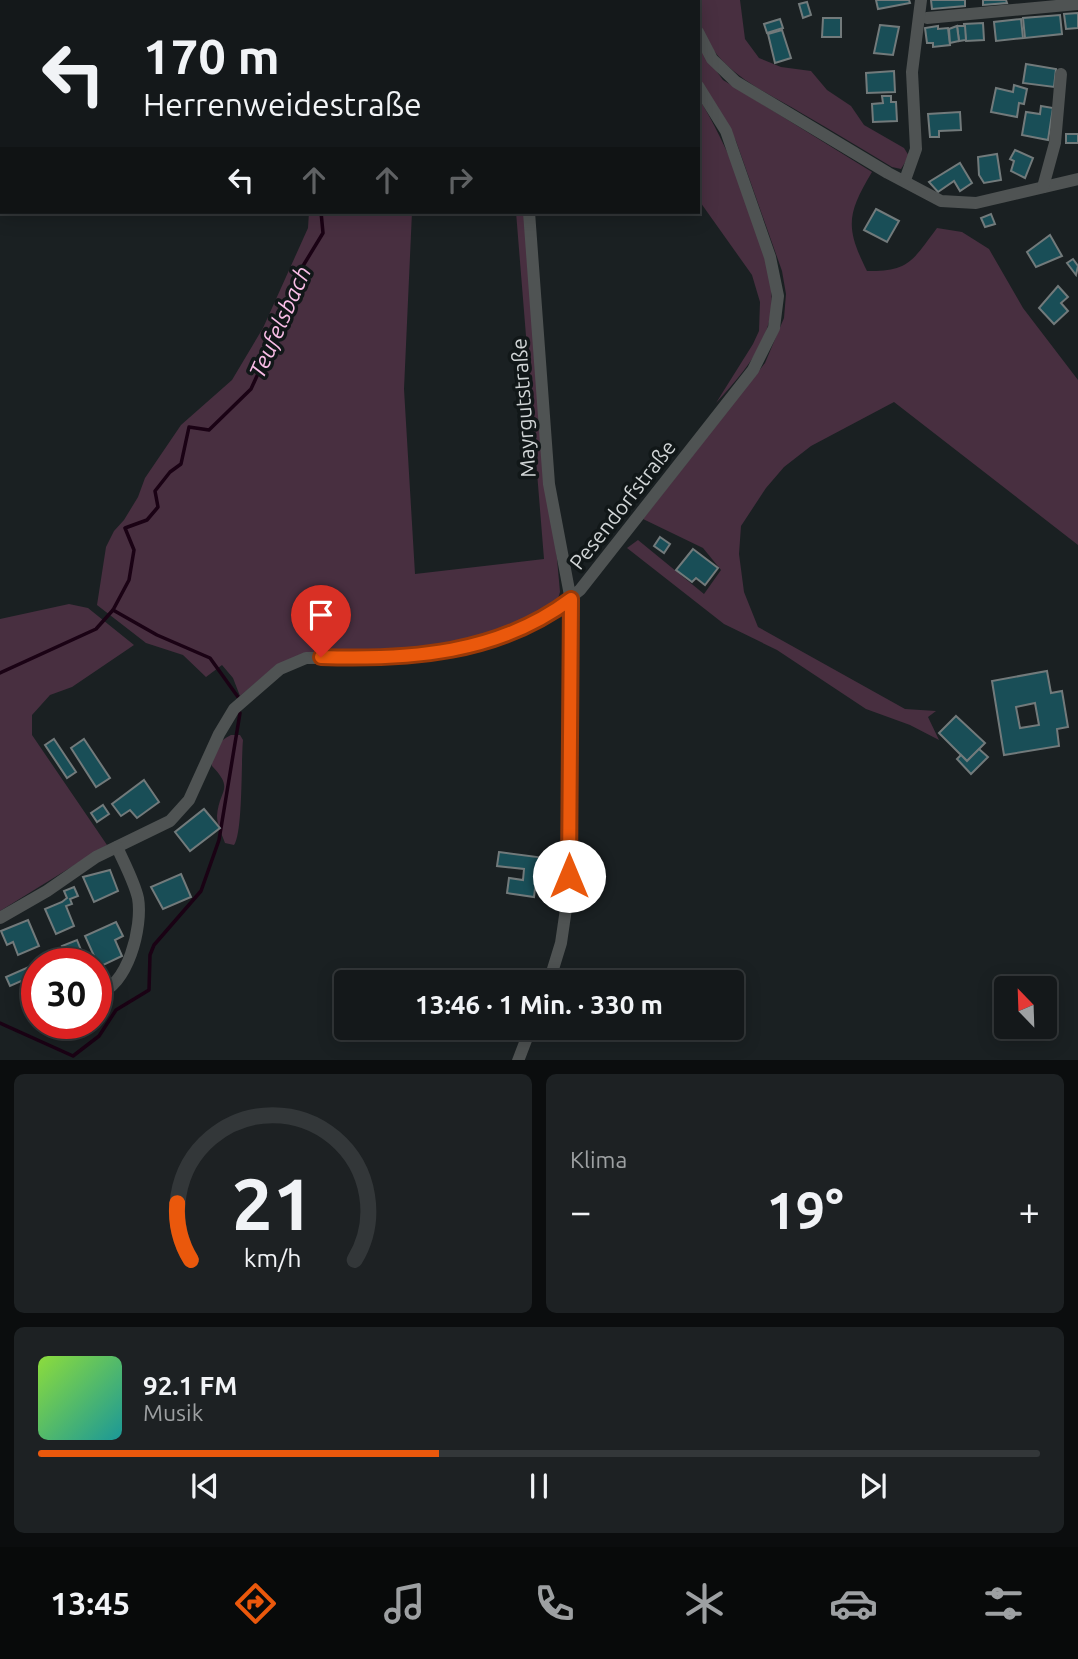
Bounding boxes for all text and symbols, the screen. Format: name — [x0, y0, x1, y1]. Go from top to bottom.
icon: left — [28, 28, 119, 119]
text: 170 m — [143, 28, 280, 83]
text: Herrenweidestraße — [143, 86, 422, 122]
icon: left — [222, 161, 260, 199]
icon: ahead — [295, 161, 333, 199]
icon: ahead — [368, 161, 406, 199]
icon: right — [441, 161, 479, 199]
water label: Teufelsbach — [244, 262, 316, 382]
street label: Mayrgutstraße — [506, 338, 540, 479]
street label: Pesendorfstraße — [564, 435, 680, 574]
pin — [291, 585, 351, 657]
icon: arrive — [302, 596, 340, 634]
position arrow — [532, 839, 606, 913]
speed limit sign: 30 — [21, 948, 112, 1039]
north arrow — [994, 976, 1057, 1040]
map controls — [994, 976, 1057, 1039]
text: 13:46 · 1 Min. · 330 m — [415, 990, 663, 1019]
text: Klima — [570, 1147, 627, 1172]
text: 21 — [232, 1162, 314, 1244]
text: 19° — [766, 1181, 844, 1239]
text: − — [570, 1190, 591, 1232]
text: + — [1019, 1190, 1040, 1232]
text: km/h — [244, 1243, 302, 1271]
text: 92.1 FM — [143, 1371, 237, 1400]
text: Musik — [143, 1400, 203, 1425]
icon: previous — [186, 1467, 224, 1505]
icon: pause — [520, 1467, 558, 1505]
icon: next — [854, 1467, 892, 1505]
icon: directions — [231, 1579, 280, 1628]
icon: music — [380, 1579, 429, 1628]
icon: phone — [530, 1579, 579, 1628]
icon: climate — [680, 1579, 729, 1628]
icon: car — [829, 1579, 878, 1628]
icon: filters — [979, 1579, 1028, 1628]
text: 13:45 — [50, 1585, 130, 1621]

